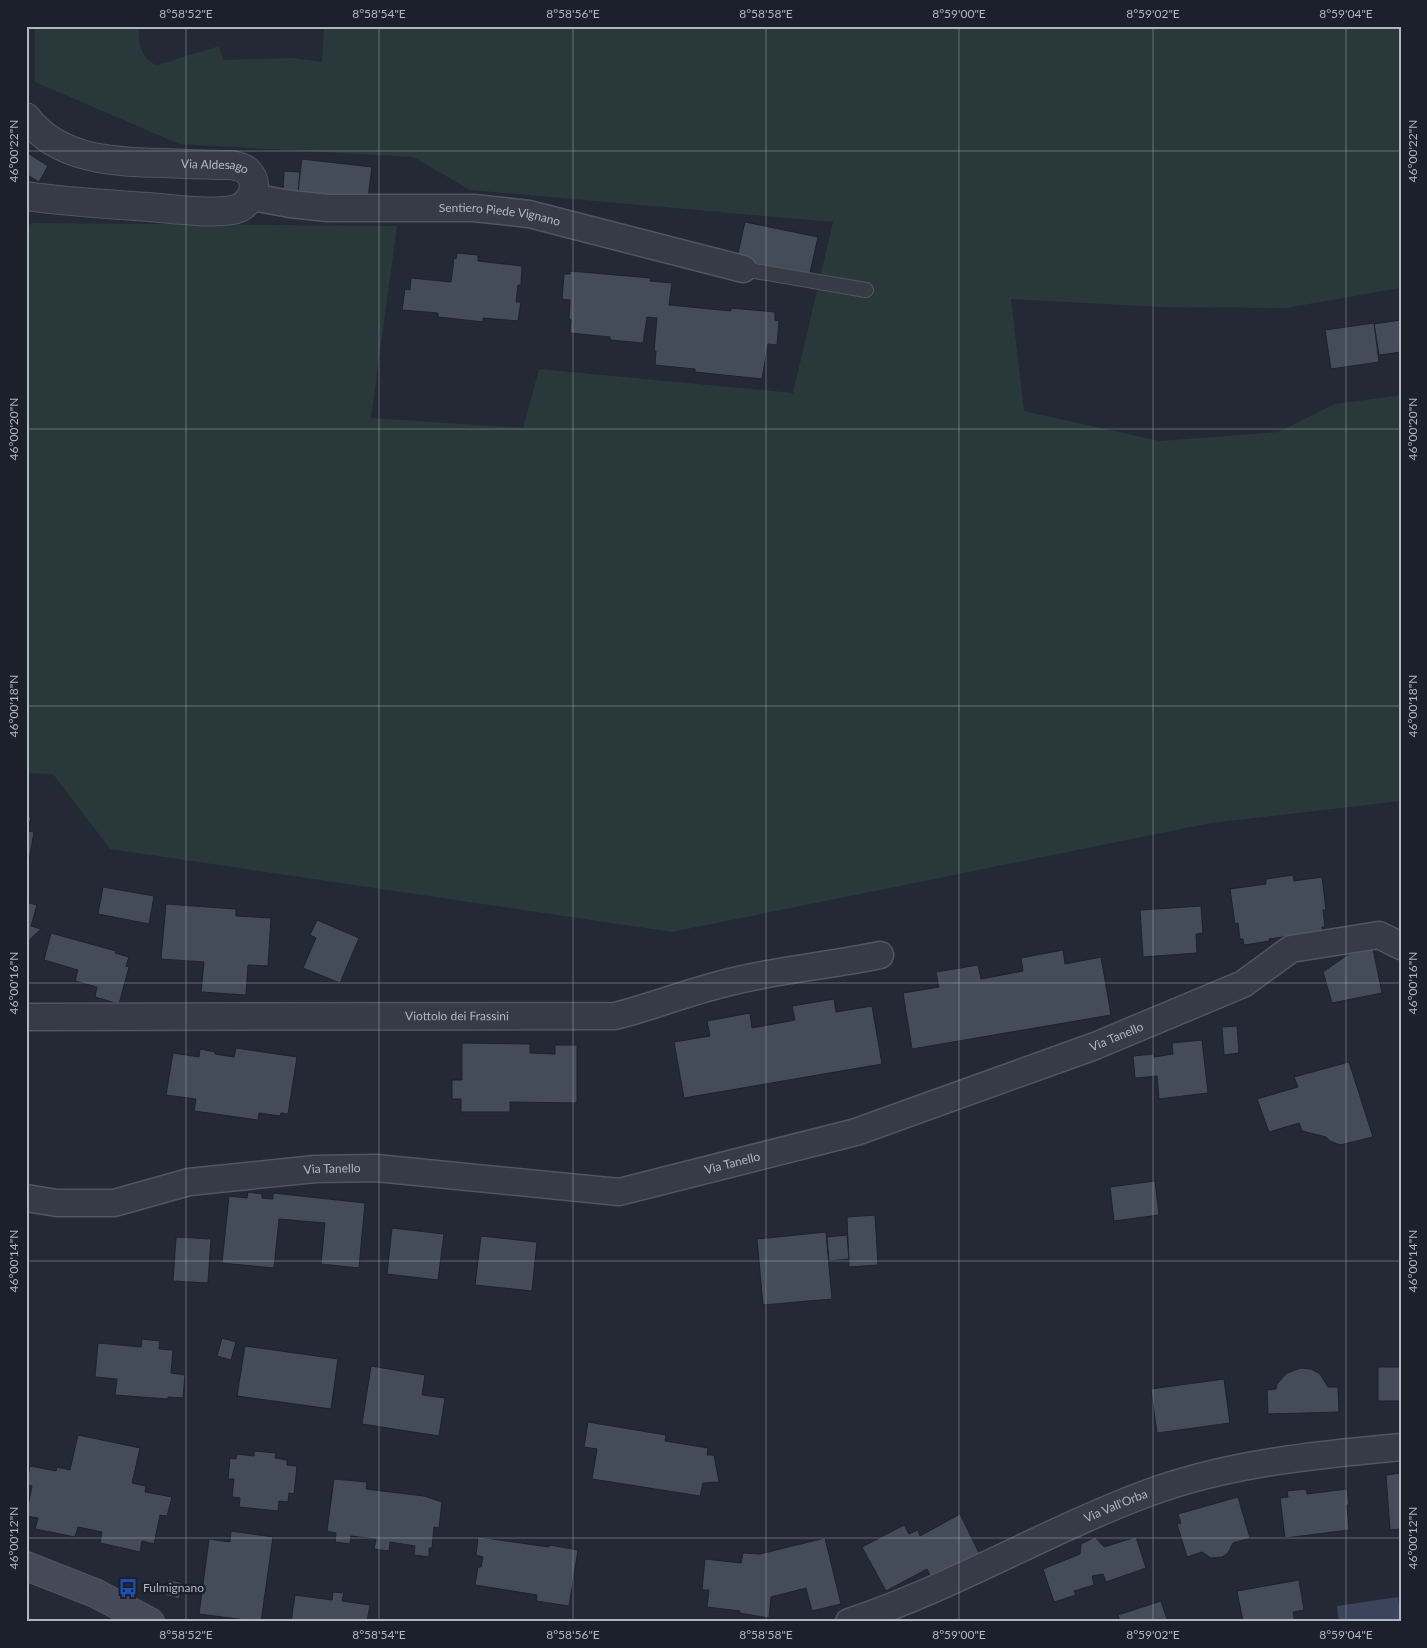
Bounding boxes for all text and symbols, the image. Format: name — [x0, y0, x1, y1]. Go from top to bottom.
text: 8°58'52"E — [159, 6, 213, 21]
text: 8°58'54"E — [352, 6, 406, 21]
text: 8°58'56"E — [546, 6, 600, 21]
text: 8°58'58"E — [739, 6, 793, 21]
text: 8°59'00"E — [932, 6, 986, 21]
text: 8°59'02"E — [1126, 6, 1180, 21]
text: 8°59'04"E — [1319, 6, 1373, 21]
text: 46°00'22"N — [6, 120, 21, 182]
text: 46°00'22"N — [1405, 120, 1420, 182]
street label: Via Aldesago — [181, 156, 252, 177]
street label: Sentiero Piede Vignano — [439, 200, 562, 229]
text: 46°00'20"N — [6, 398, 21, 460]
text: 46°00'20"N — [1405, 398, 1420, 460]
text: 46°00'18"N — [6, 675, 21, 737]
text: 46°00'18"N — [1405, 675, 1420, 737]
text: 46°00'16"N — [6, 952, 21, 1014]
text: 46°00'16"N — [1405, 952, 1420, 1014]
street label: Viottolo dei Frassini — [405, 1008, 509, 1023]
street label: Via Tanello — [1087, 1019, 1146, 1054]
street label: Via Tanello — [703, 1149, 762, 1177]
street label: Via Tanello — [303, 1160, 361, 1177]
text: 46°00'14"N — [6, 1230, 21, 1292]
text: 46°00'14"N — [1405, 1230, 1420, 1292]
street label: Via Vall'Orba — [1081, 1486, 1150, 1525]
text: 46°00'12"N — [6, 1507, 21, 1569]
text: 46°00'12"N — [1405, 1507, 1420, 1569]
bus stop icon: Fulmignano — [117, 1577, 139, 1599]
place label: Fulmignano — [143, 1580, 204, 1595]
text: 8°58'52"E — [159, 1627, 213, 1642]
text: 8°58'54"E — [352, 1627, 406, 1642]
text: 8°58'56"E — [546, 1627, 600, 1642]
text: 8°58'58"E — [739, 1627, 793, 1642]
text: 8°59'00"E — [932, 1627, 986, 1642]
text: 8°59'02"E — [1126, 1627, 1180, 1642]
text: 8°59'04"E — [1319, 1627, 1373, 1642]

